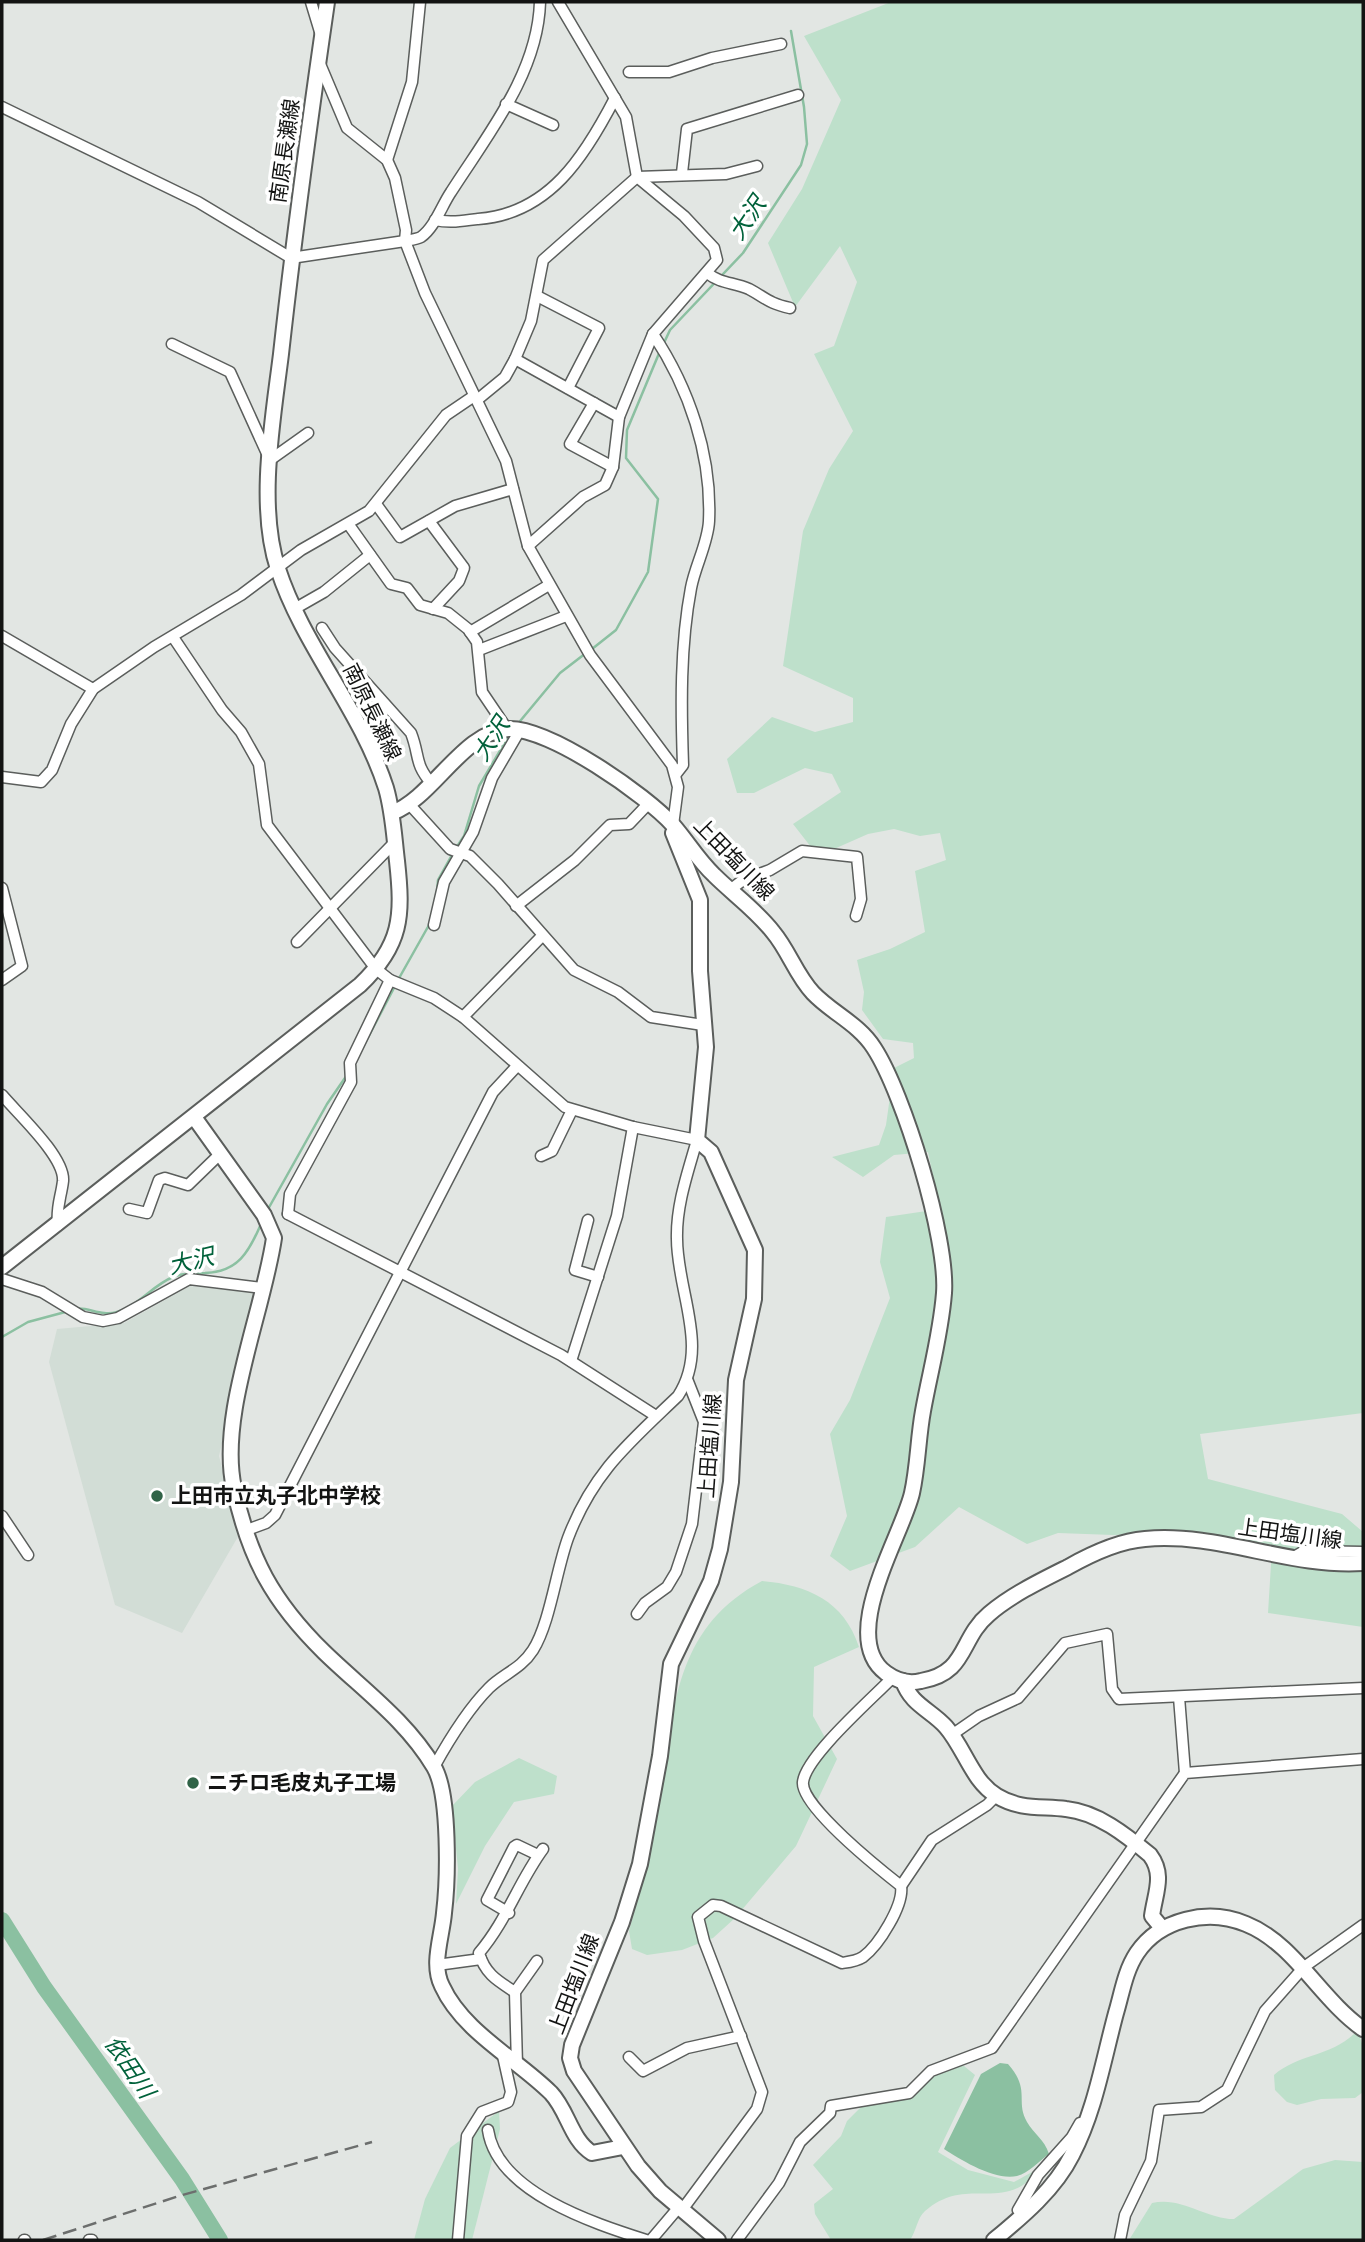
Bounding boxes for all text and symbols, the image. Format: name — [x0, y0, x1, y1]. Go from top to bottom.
street label: 南原長瀬線 — [266, 97, 304, 205]
water label: 大沢 — [723, 189, 773, 245]
street label: 南原長瀬線 — [338, 660, 406, 764]
water label: 大沢 — [468, 710, 517, 766]
street label: 上田塩川線 — [689, 813, 779, 905]
water label: 大沢 — [166, 1242, 219, 1280]
street label: 上田塩川線 — [694, 1393, 726, 1499]
place label: 上田市立丸子北中学校 — [171, 1484, 381, 1508]
marker: 上田市立丸子北中学校 — [149, 1488, 165, 1504]
street label: 上田塩川線 — [1236, 1515, 1344, 1553]
place label: ニチロ毛皮丸子工場 — [207, 1771, 396, 1795]
marker: ニチロ毛皮丸子工場 — [185, 1775, 201, 1791]
street label: 上田塩川線 — [544, 1931, 604, 2037]
water label: 依田川 — [99, 2031, 162, 2106]

